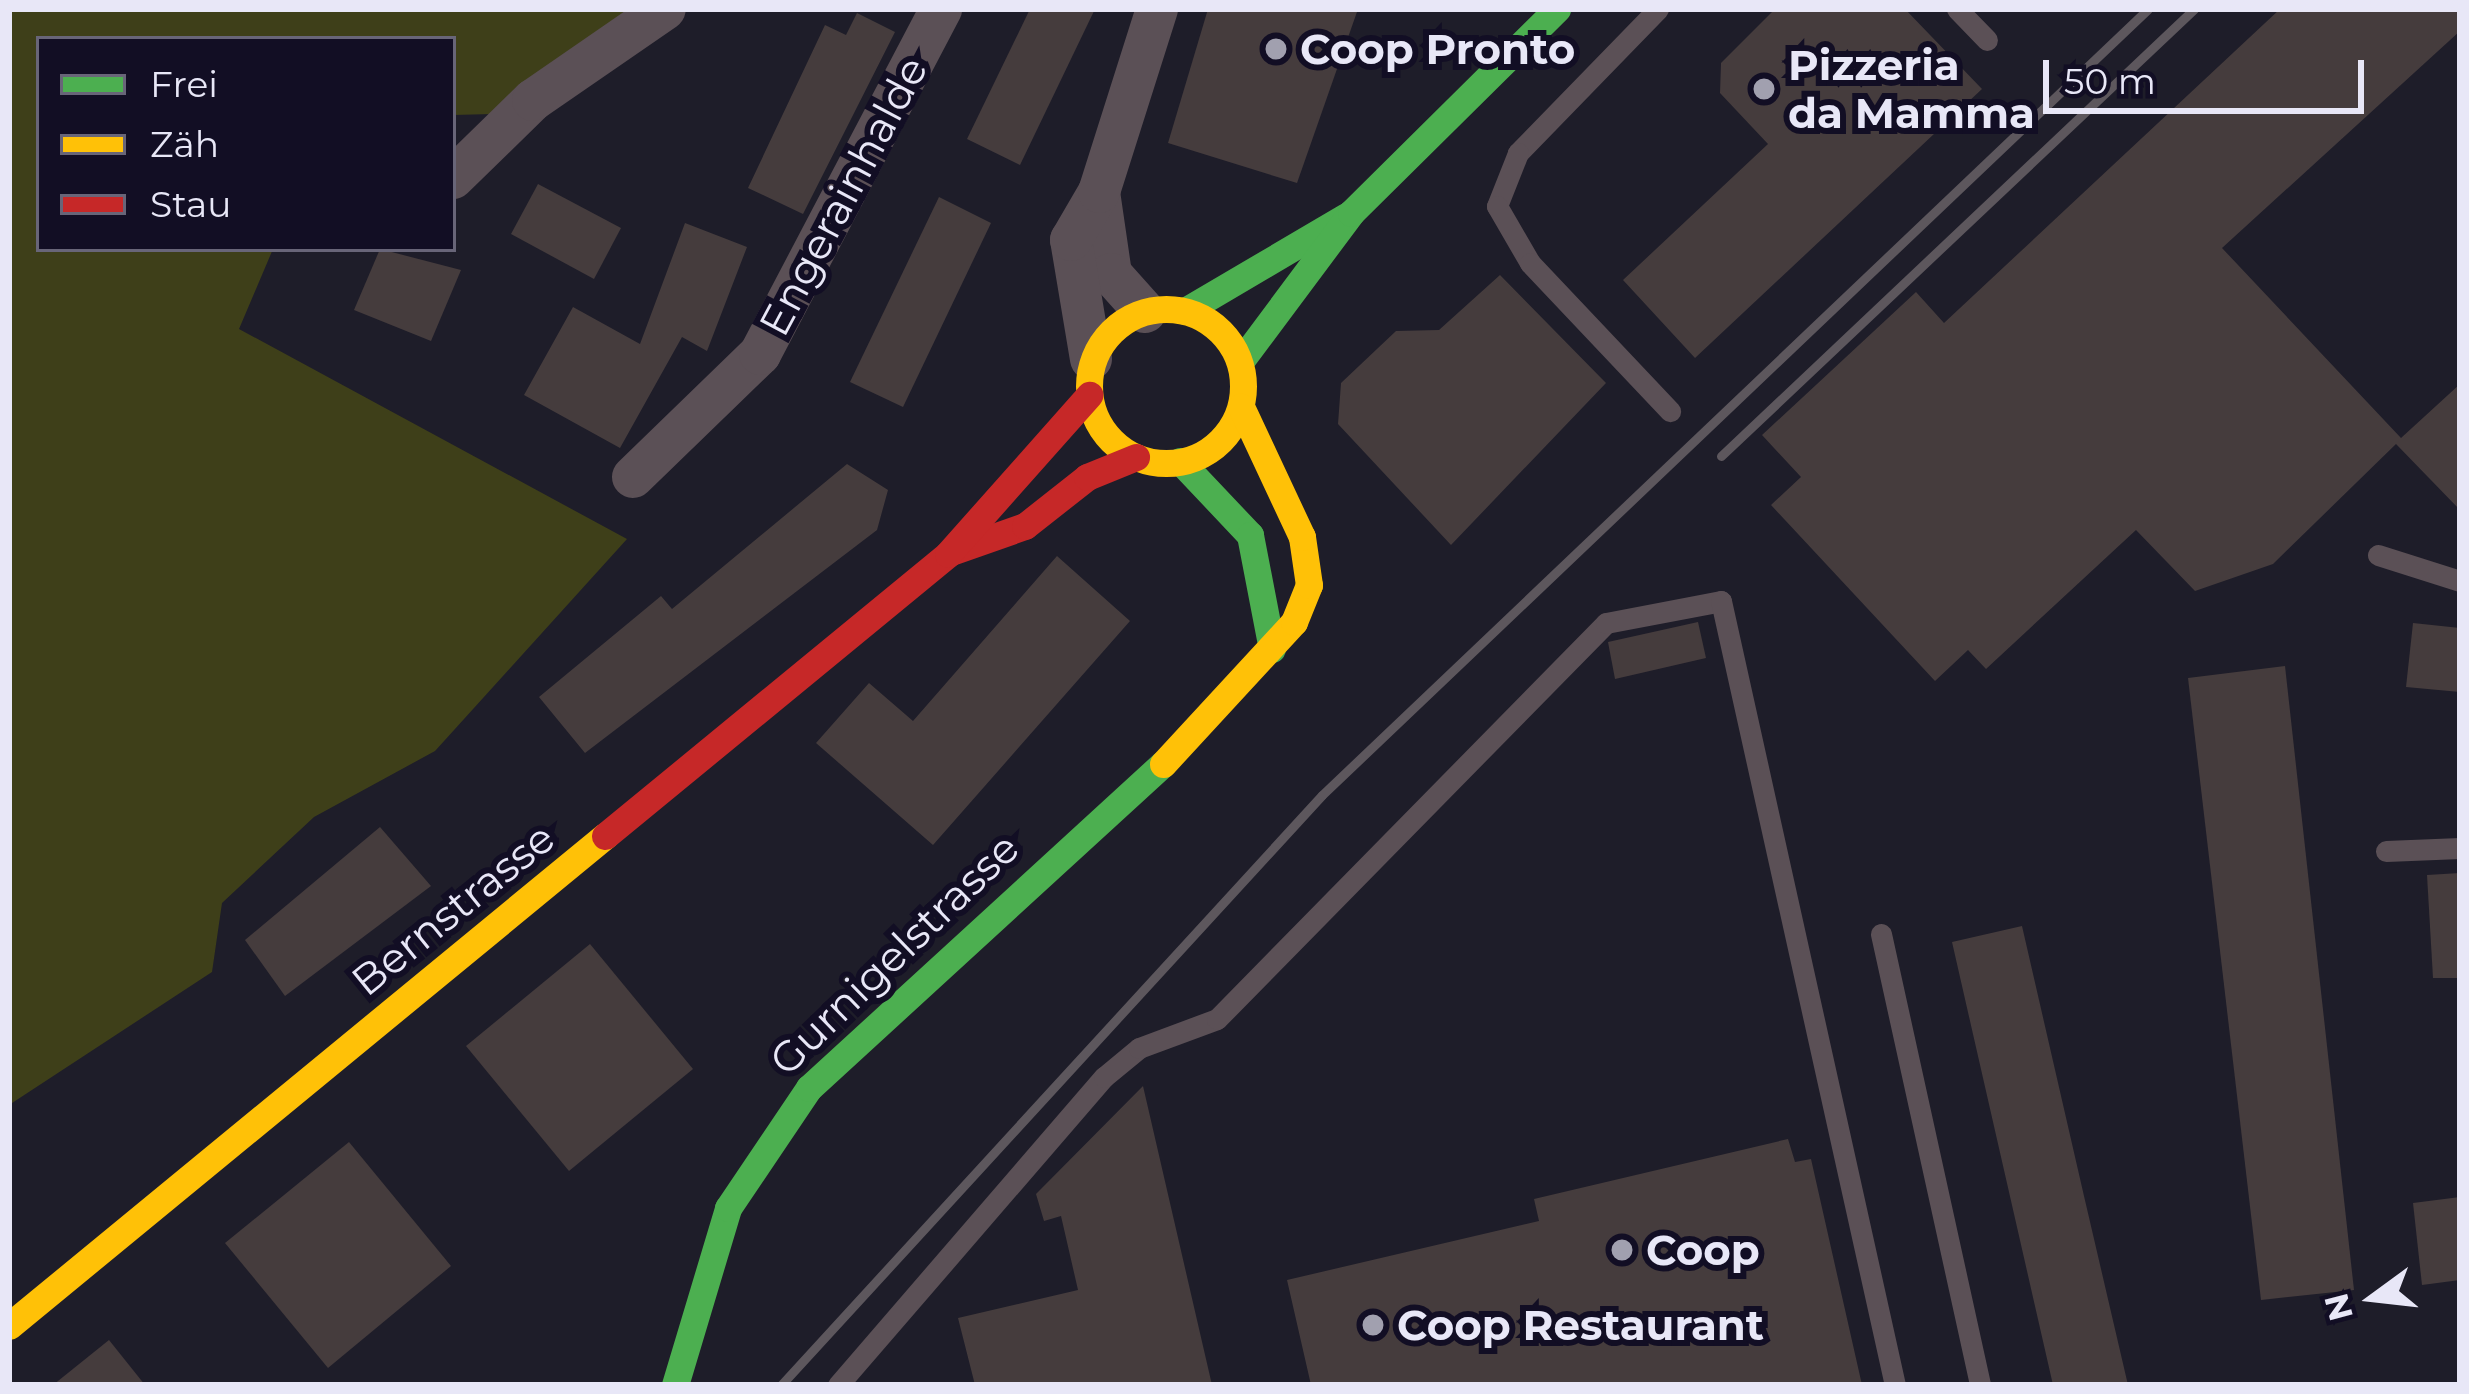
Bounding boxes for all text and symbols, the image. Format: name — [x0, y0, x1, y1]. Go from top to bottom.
place label: Coop Pronto — [1300, 24, 1575, 74]
legend — [36, 36, 456, 252]
marker: Coop Pronto — [1263, 36, 1289, 62]
scale bar — [2049, 36, 2370, 110]
place label: Pizzeria da Mamma — [1788, 40, 2035, 138]
street label: Engerainhalde — [748, 48, 938, 344]
text: 50 m — [2064, 59, 2156, 103]
text: Frei — [150, 62, 218, 106]
marker: Pizzeria da Mamma — [1751, 76, 1777, 102]
text: Zäh — [150, 122, 219, 166]
text: Stau — [150, 182, 231, 226]
street label: Bernstrasse — [342, 812, 564, 1006]
street label: Gurnigelstrasse — [759, 823, 1029, 1085]
place label: Coop — [1646, 1225, 1760, 1275]
marker: Coop — [1609, 1237, 1635, 1263]
north arrow — [2313, 1238, 2433, 1358]
text: N — [2315, 1289, 2361, 1325]
place label: Coop Restaurant — [1397, 1300, 1764, 1350]
marker: Coop Restaurant — [1360, 1312, 1386, 1338]

